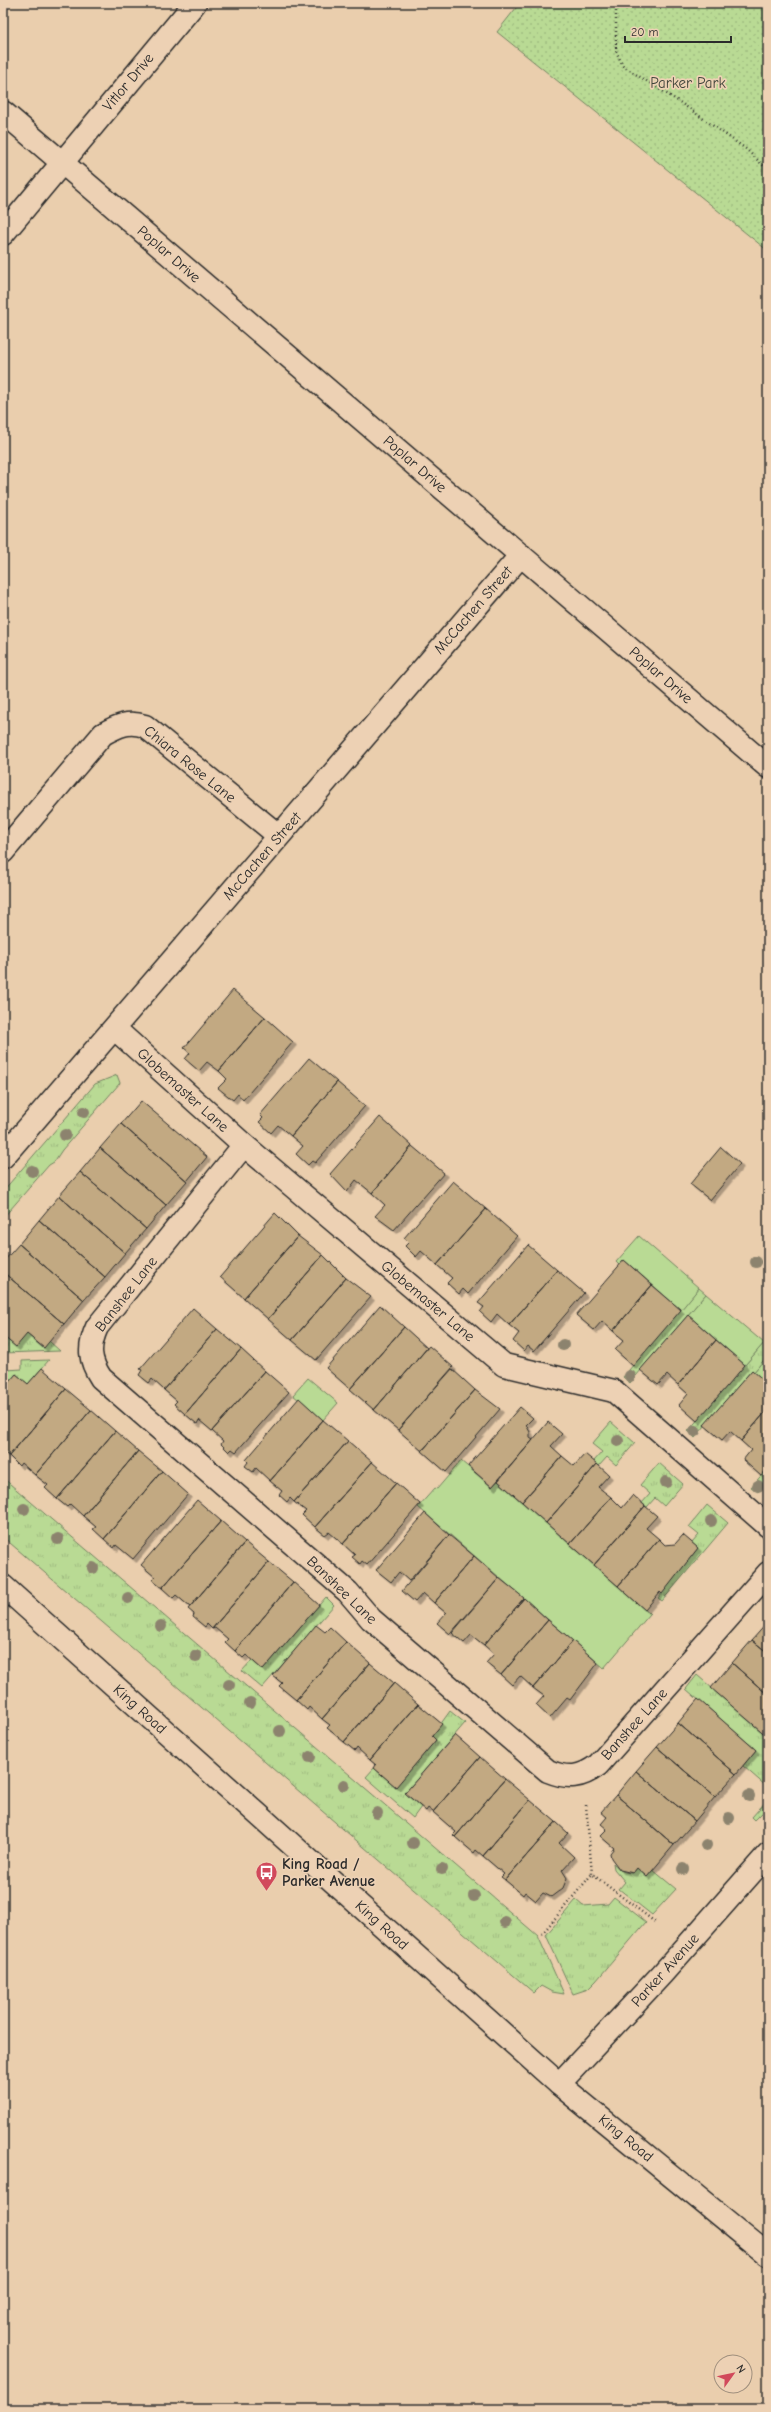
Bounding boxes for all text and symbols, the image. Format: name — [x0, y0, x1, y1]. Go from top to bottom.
scale bar — [625, 18, 731, 44]
text: 20 m — [631, 25, 659, 39]
street label: Vitlor Drive — [99, 49, 158, 115]
park label: Parker Park — [650, 74, 727, 92]
street label: Poplar Drive — [134, 222, 205, 287]
street label: Poplar Drive — [380, 432, 451, 497]
street label: McCachen Street — [430, 562, 516, 658]
street label: Poplar Drive — [626, 643, 697, 708]
street label: Chiara Rose Lane — [140, 721, 240, 807]
street label: McCachen Street — [219, 808, 305, 904]
street label: Globemaster Lane — [133, 1044, 233, 1136]
street label: Banshee Lane — [91, 1252, 161, 1335]
street label: Globemaster Lane — [377, 1256, 479, 1346]
street label: Banshee Lane — [303, 1552, 381, 1628]
street label: King Road — [110, 1680, 170, 1738]
street label: Banshee Lane — [597, 1684, 671, 1764]
place label: King Road / Parker Avenue — [282, 1855, 375, 1890]
bus stop icon: King Road / Parker Avenue — [254, 1860, 280, 1893]
street label: King Road — [352, 1896, 412, 1954]
street label: Parker Avenue — [627, 1929, 703, 2010]
street label: King Road — [595, 2110, 657, 2166]
north arrow — [713, 2354, 753, 2394]
text: N — [734, 2362, 748, 2375]

